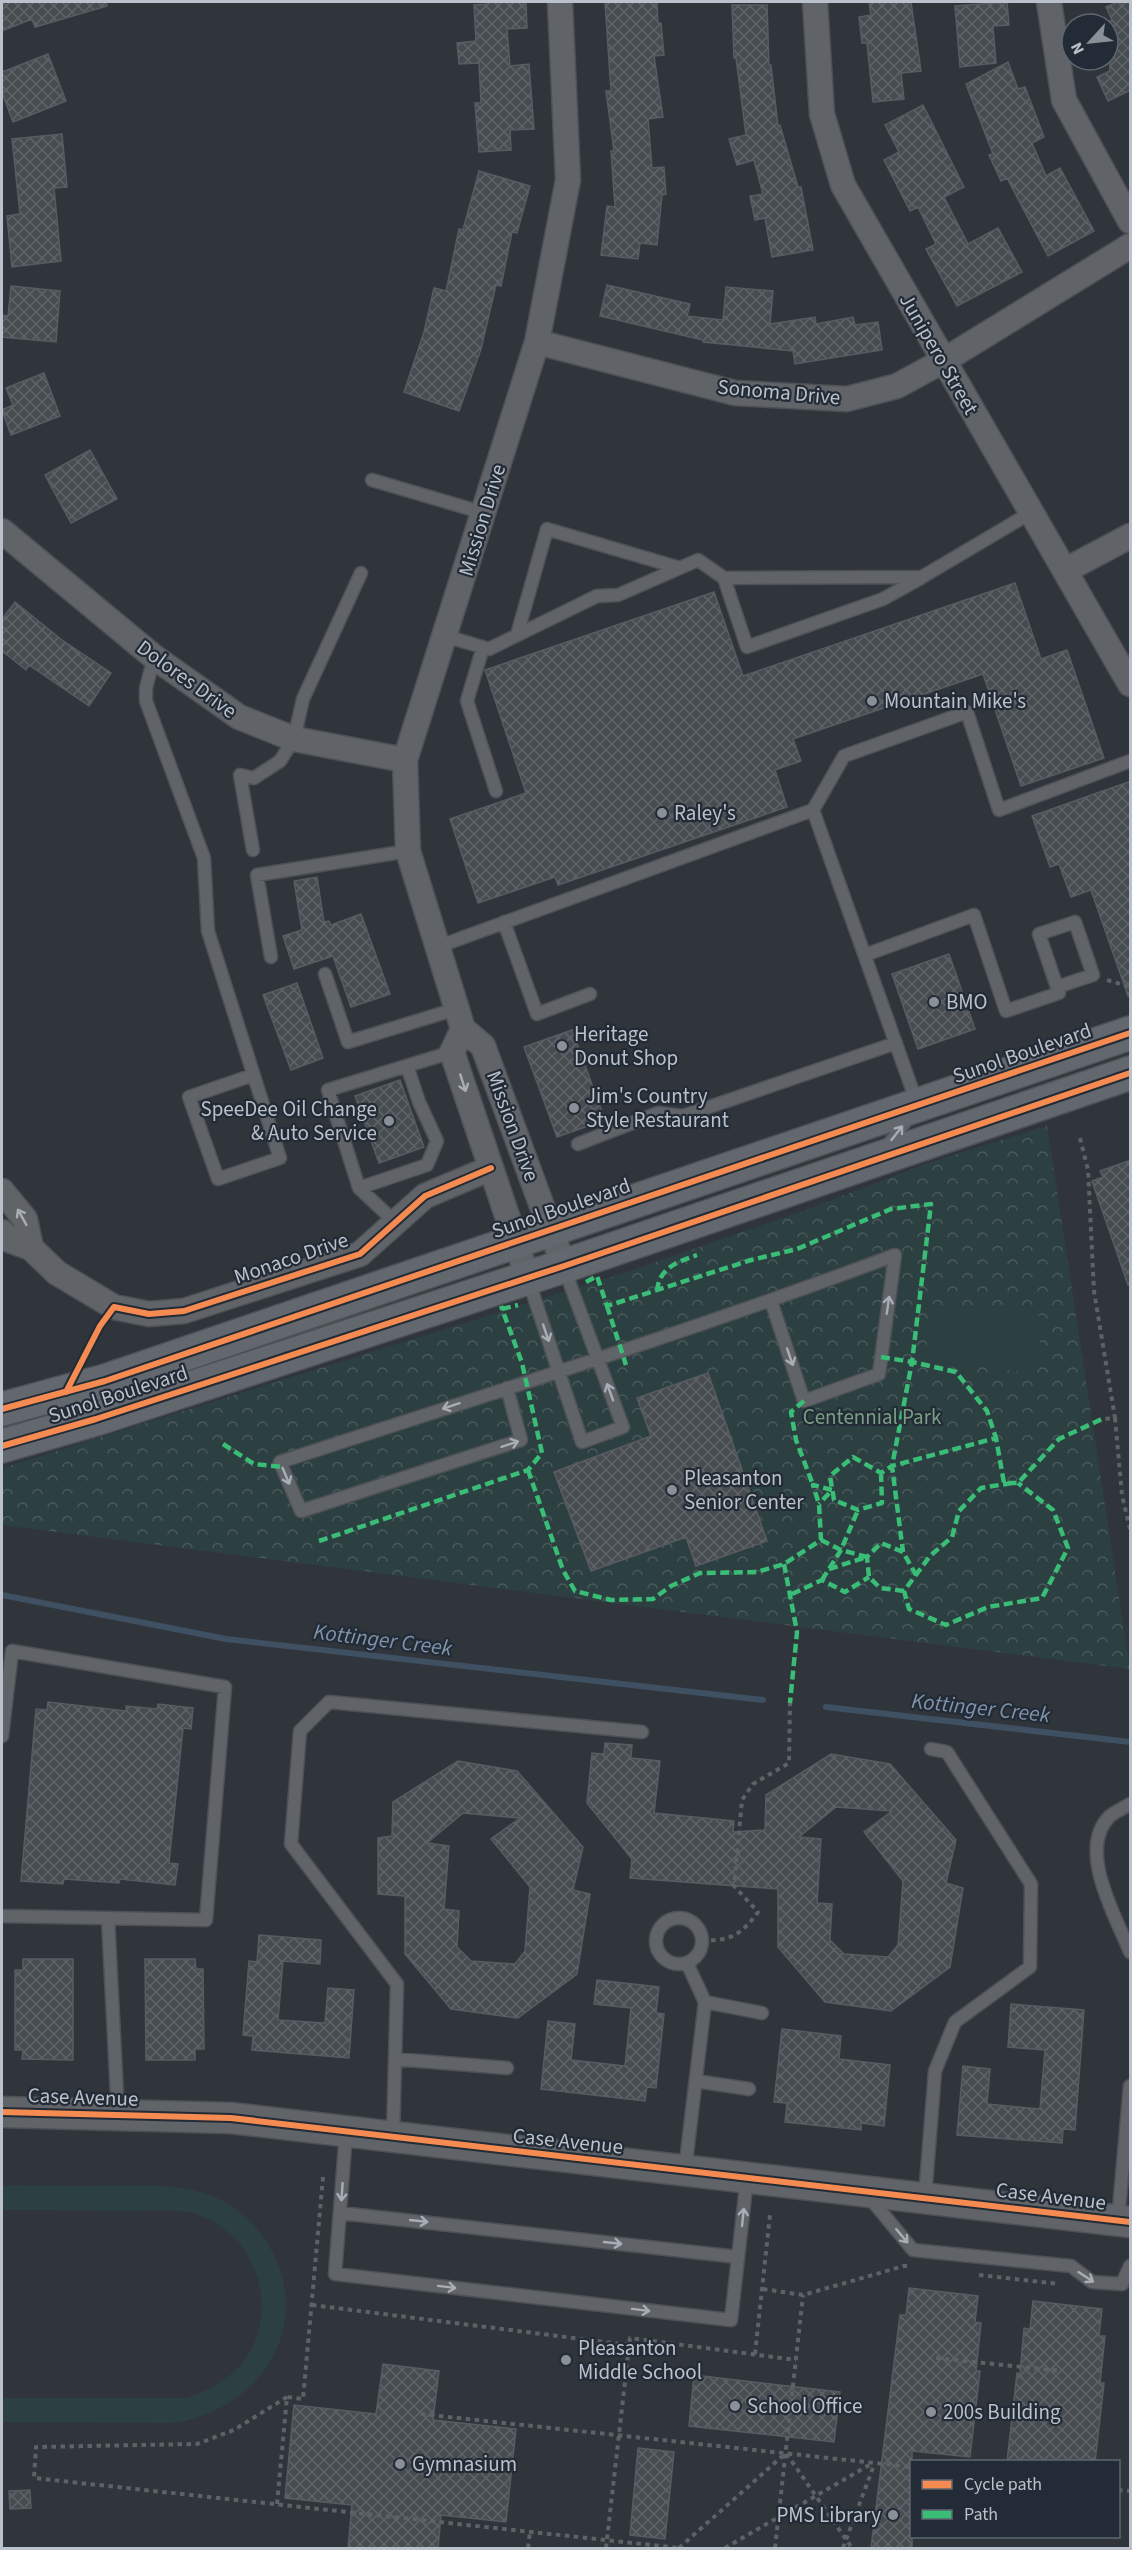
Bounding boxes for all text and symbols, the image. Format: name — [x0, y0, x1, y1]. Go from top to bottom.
north arrow — [1060, 12, 1120, 72]
text: N — [1065, 39, 1090, 58]
street label: Junipero Street — [892, 288, 986, 420]
street label: Sonoma Drive — [716, 372, 842, 412]
street label: Mission Drive — [451, 460, 513, 580]
street label: Dolores Drive — [131, 632, 243, 726]
place label: Mountain Mike's — [884, 686, 1026, 716]
marker: Mountain Mike's — [865, 694, 879, 708]
place label: Raley's — [674, 798, 736, 828]
marker: Raley's — [655, 806, 669, 820]
place label: BMO — [946, 987, 988, 1017]
marker: BMO — [927, 995, 941, 1009]
street label: Sunol Boulevard — [949, 1015, 1095, 1091]
place label: Heritage Donut Shop — [574, 1019, 678, 1073]
marker: Heritage Donut Shop — [555, 1039, 569, 1053]
street label: Mission Drive — [479, 1066, 547, 1186]
one-way arrow — [458, 1073, 469, 1092]
place label: Jim's Country Style Restaurant — [586, 1081, 729, 1135]
place label: SpeeDee Oil Change & Auto Service — [200, 1094, 377, 1148]
marker: Jim's Country Style Restaurant — [567, 1101, 581, 1115]
marker: SpeeDee Oil Change & Auto Service — [382, 1114, 396, 1128]
one-way arrow — [891, 1125, 903, 1141]
street label: Sunol Boulevard — [488, 1170, 634, 1246]
one-way arrow — [15, 1208, 27, 1226]
street label: Monaco Drive — [230, 1224, 352, 1292]
one-way arrow — [883, 1295, 894, 1315]
one-way arrow — [542, 1323, 553, 1342]
one-way arrow — [785, 1347, 796, 1366]
street label: Sunol Boulevard — [45, 1357, 191, 1431]
one-way arrow — [604, 1383, 615, 1402]
one-way arrow — [442, 1401, 461, 1412]
park label: Centennial Park — [803, 1402, 942, 1432]
one-way arrow — [500, 1438, 519, 1449]
place label: Pleasanton Senior Center — [684, 1463, 804, 1517]
one-way arrow — [281, 1466, 292, 1484]
marker: Pleasanton Senior Center — [665, 1483, 679, 1497]
water label: Kottinger Creek — [312, 1616, 455, 1664]
water label: Kottinger Creek — [910, 1685, 1052, 1731]
street label: Case Avenue — [27, 2080, 139, 2114]
street label: Case Avenue — [511, 2120, 625, 2162]
street label: Case Avenue — [994, 2174, 1108, 2218]
one-way arrow — [336, 2181, 347, 2201]
one-way arrow — [738, 2207, 749, 2227]
one-way arrow — [409, 2216, 429, 2227]
one-way arrow — [895, 2228, 908, 2244]
one-way arrow — [603, 2238, 622, 2249]
one-way arrow — [1077, 2271, 1094, 2283]
one-way arrow — [437, 2282, 457, 2293]
one-way arrow — [630, 2304, 650, 2315]
place label: Pleasanton Middle School — [578, 2333, 702, 2387]
marker: Pleasanton Middle School — [559, 2353, 573, 2367]
place label: School Office — [747, 2391, 862, 2421]
place label: 200s Building — [943, 2397, 1061, 2427]
marker: School Office — [728, 2399, 742, 2413]
marker: 200s Building — [924, 2405, 938, 2419]
place label: Gymnasium — [412, 2449, 517, 2479]
marker: Gymnasium — [393, 2457, 407, 2471]
legend — [910, 2460, 1120, 2538]
text: Cycle path — [964, 2472, 1042, 2497]
place label: PMS Library — [776, 2500, 881, 2530]
text: Path — [964, 2502, 998, 2527]
marker: PMS Library — [886, 2508, 900, 2522]

